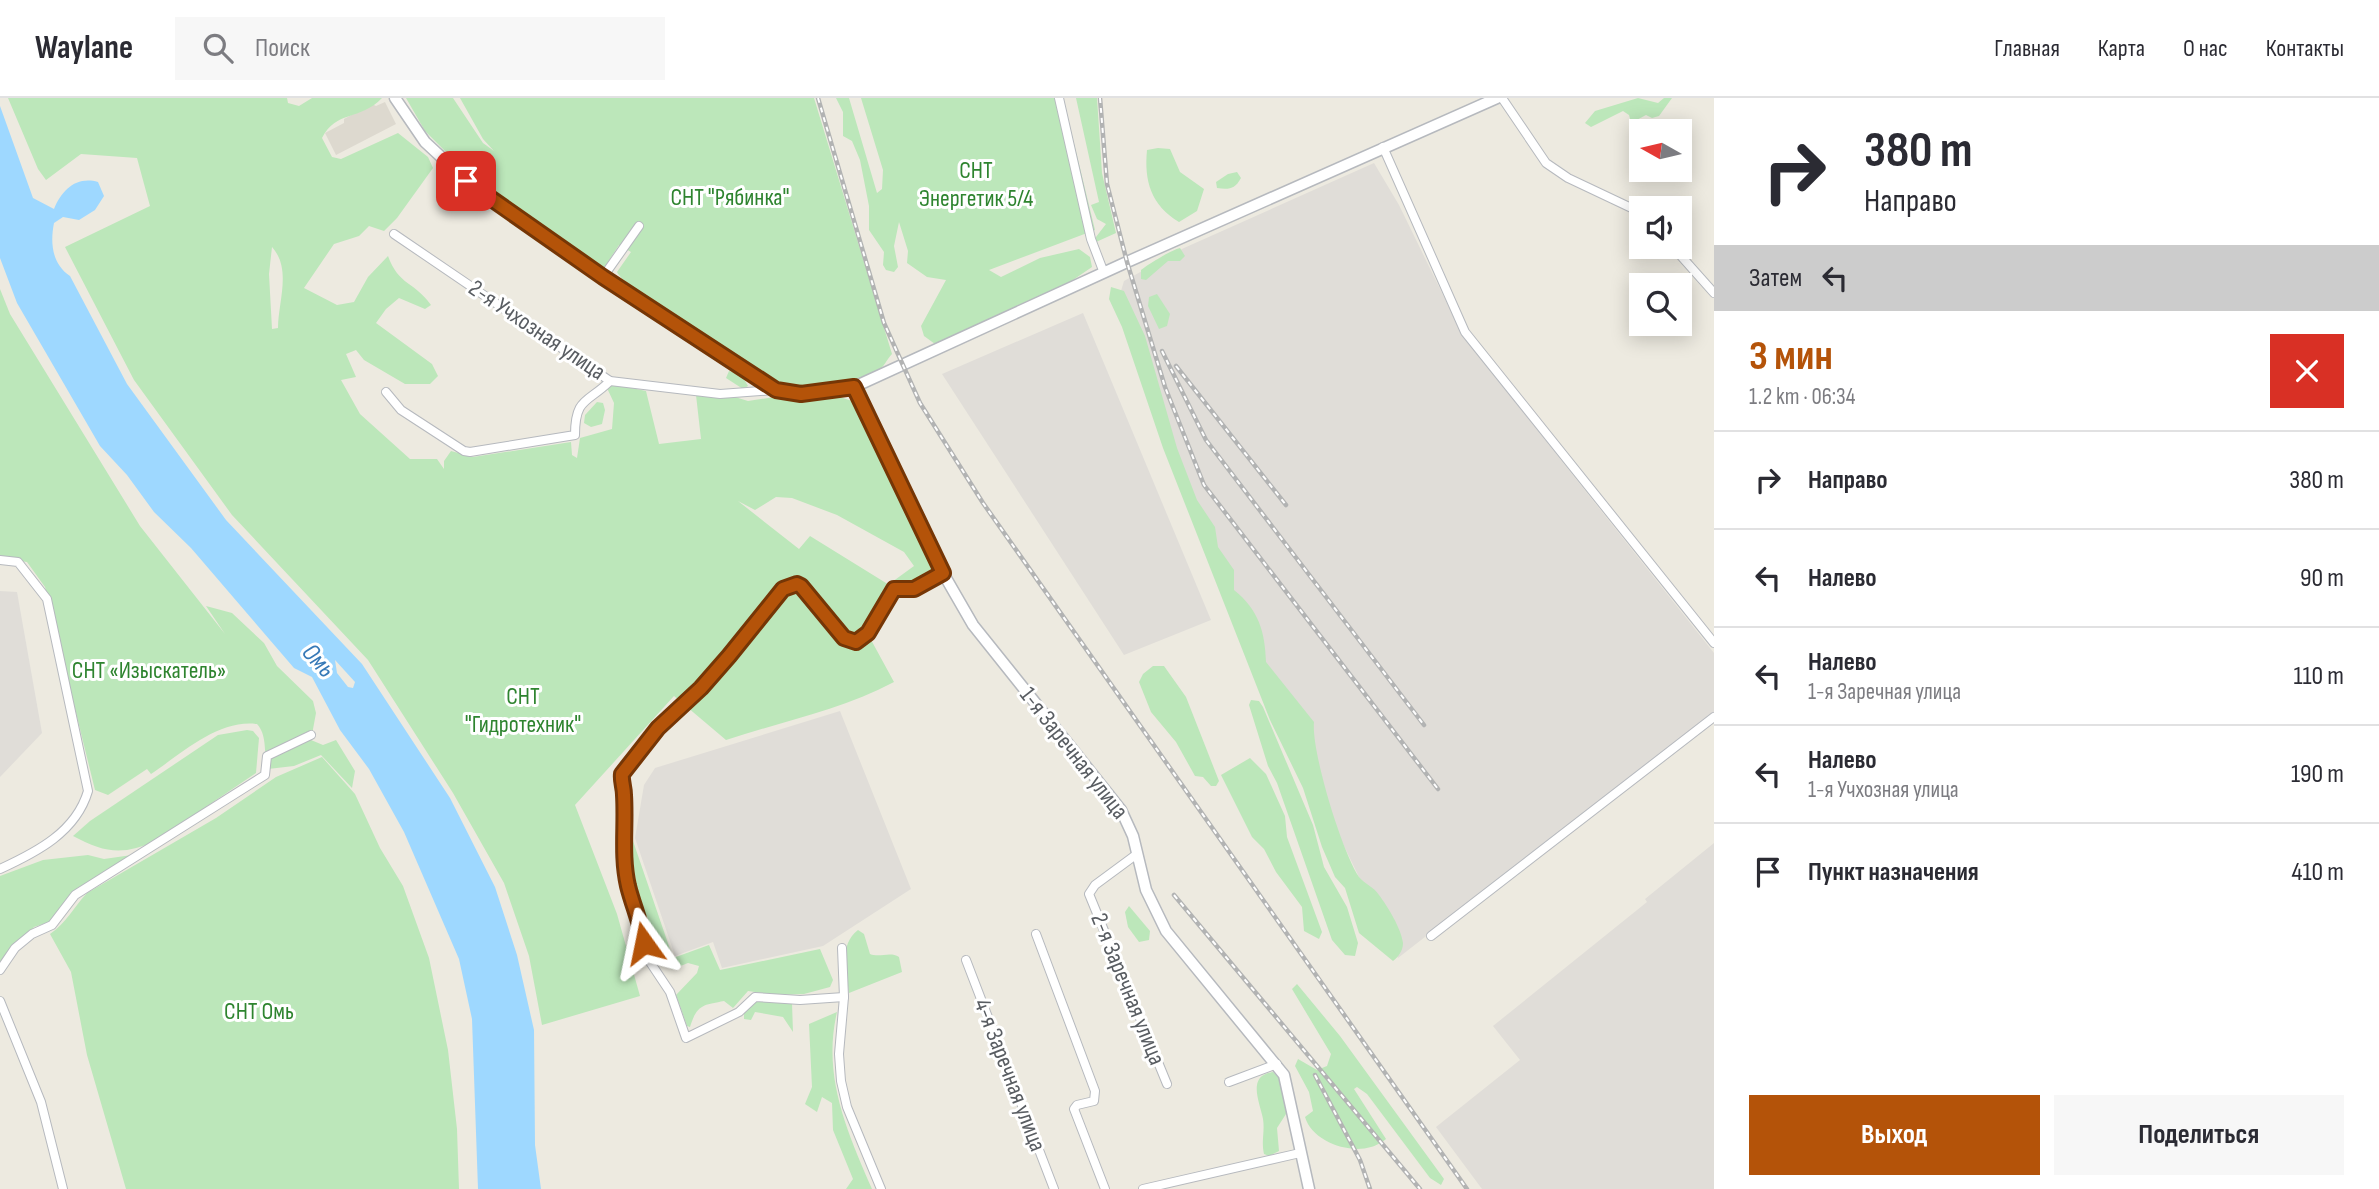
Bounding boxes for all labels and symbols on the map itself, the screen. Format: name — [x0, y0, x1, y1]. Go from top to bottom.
north arrow — [1629, 119, 1692, 182]
pin — [436, 151, 496, 211]
park label: СНТ Энергетик 5/4 — [919, 156, 1033, 213]
park label: СНТ "Рябинка" — [670, 183, 790, 212]
street label: 2-я Учхозная улица — [463, 274, 611, 386]
water label: Омь — [295, 638, 341, 684]
park label: СНТ «Изыскатель» — [72, 656, 226, 685]
street label: 1-я Заречная улица — [1013, 681, 1135, 825]
park label: СНТ "Гидротехник" — [465, 682, 581, 739]
position arrow — [607, 906, 681, 980]
street label: 2-я Заречная улица — [1084, 909, 1172, 1069]
street label: 4-я Заречная улица — [968, 995, 1052, 1155]
park label: СНТ Омь — [224, 997, 294, 1026]

